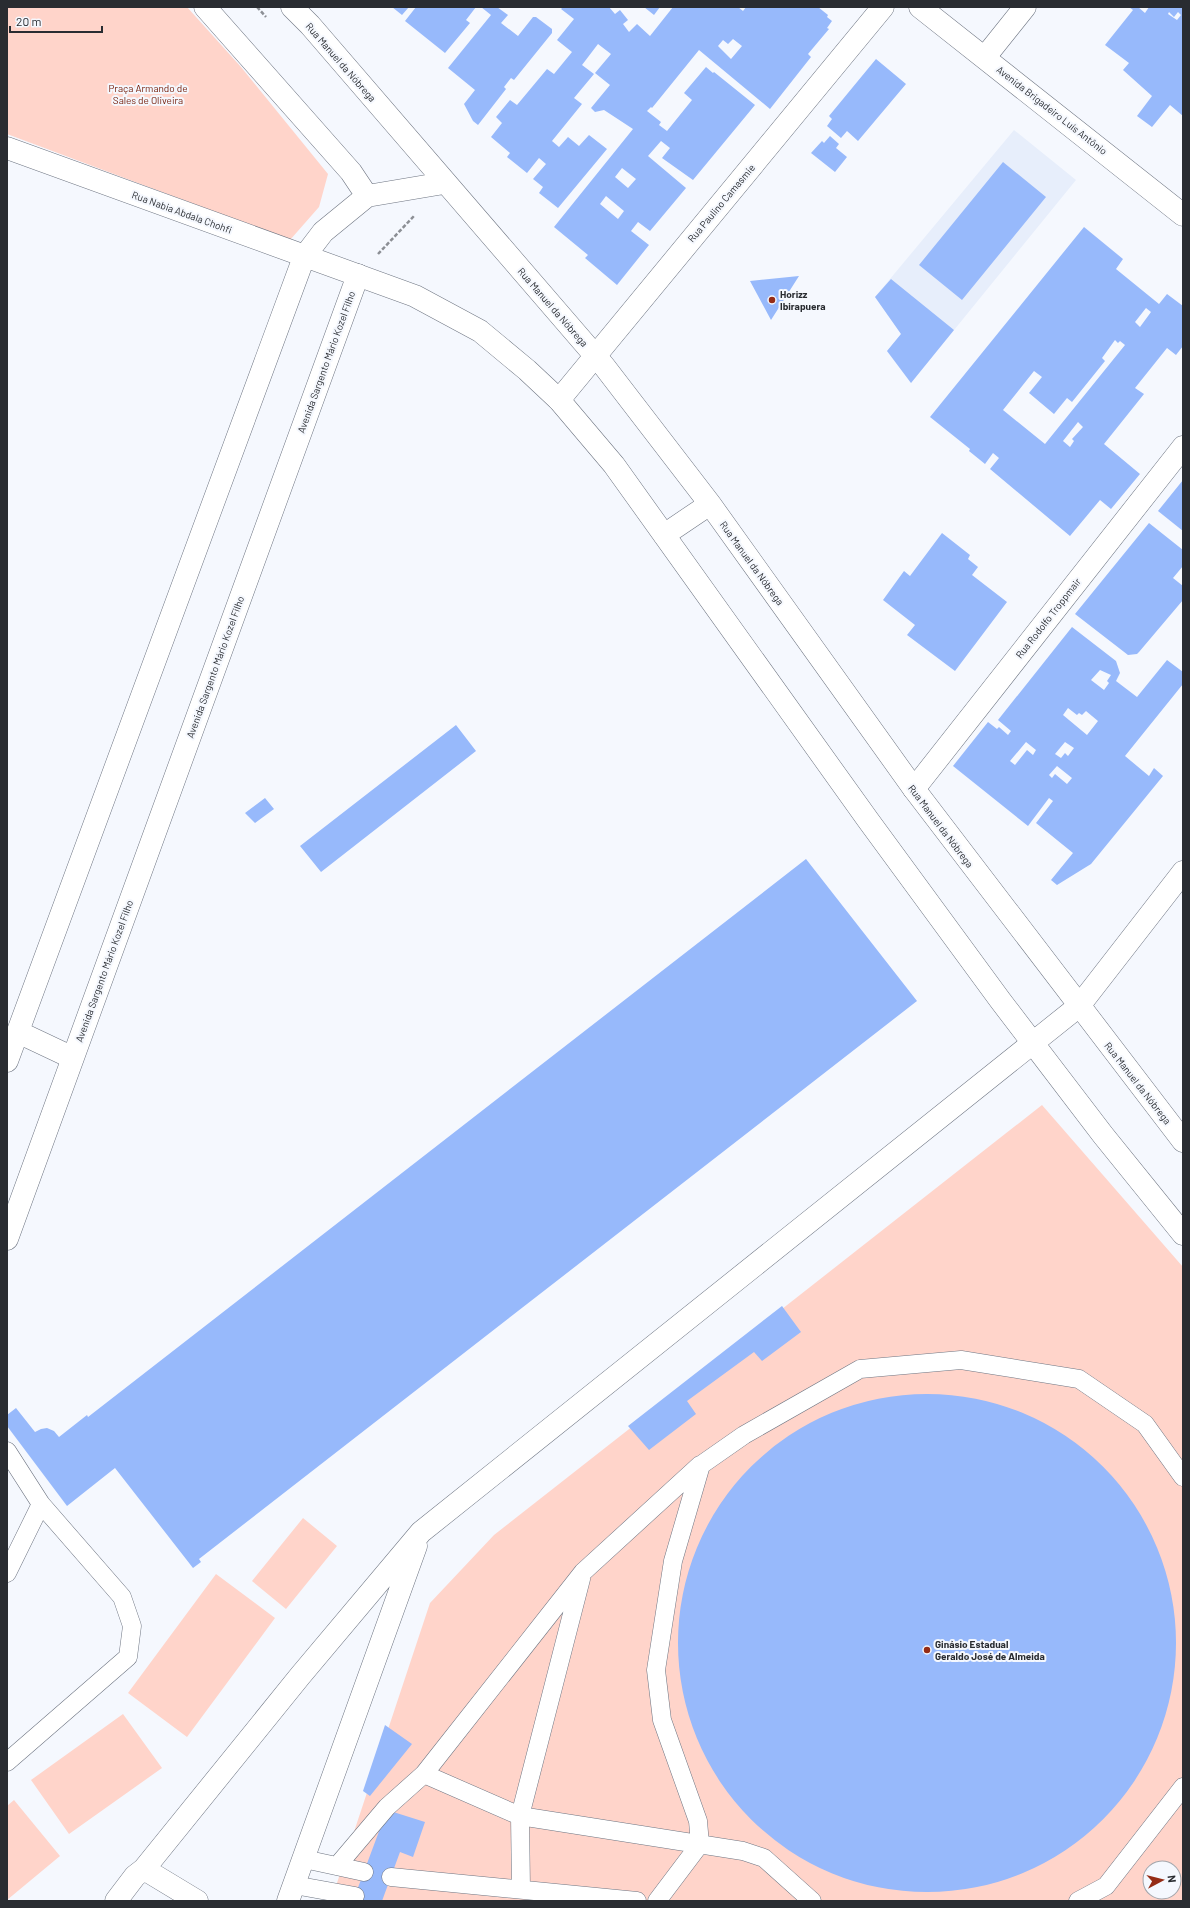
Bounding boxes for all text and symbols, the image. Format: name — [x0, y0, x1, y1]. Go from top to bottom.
scale bar — [10, 8, 102, 34]
text: 20 m — [16, 14, 42, 28]
street label: Rua Manuel da Nóbrega — [303, 20, 379, 104]
street label: Avenida Brigadeiro Luís Antônio — [994, 63, 1110, 157]
park label: Praça Armando de Sales de Oliveira — [108, 82, 188, 106]
street label: Rua Paulino Camasmie — [685, 162, 757, 244]
street label: Rua Nabia Abdala Chohfi — [130, 188, 234, 236]
street label: Rua Manuel da Nóbrega — [515, 265, 591, 349]
place label: Horizz Ibirapuera — [780, 288, 826, 312]
street label: Avenida Sargento Mário Kozel Filho — [295, 289, 357, 435]
marker: Horizz Ibirapuera — [767, 295, 777, 305]
street label: Rua Manuel da Nóbrega — [718, 519, 786, 607]
street label: Rua Rodolfo Troppmair — [1013, 575, 1083, 661]
street label: Avenida Sargento Mário Kozel Filho — [184, 594, 246, 740]
street label: Rua Manuel da Nóbrega — [906, 782, 976, 870]
street label: Avenida Sargento Mário Kozel Filho — [73, 898, 135, 1044]
street label: Rua Manuel da Nóbrega — [1102, 1040, 1174, 1126]
place label: Ginásio Estadual Geraldo José de Almeida — [935, 1638, 1045, 1662]
marker: Ginásio Estadual Geraldo José de Almeida — [922, 1645, 932, 1655]
north arrow — [1142, 1860, 1182, 1900]
text: N — [1166, 1874, 1179, 1883]

